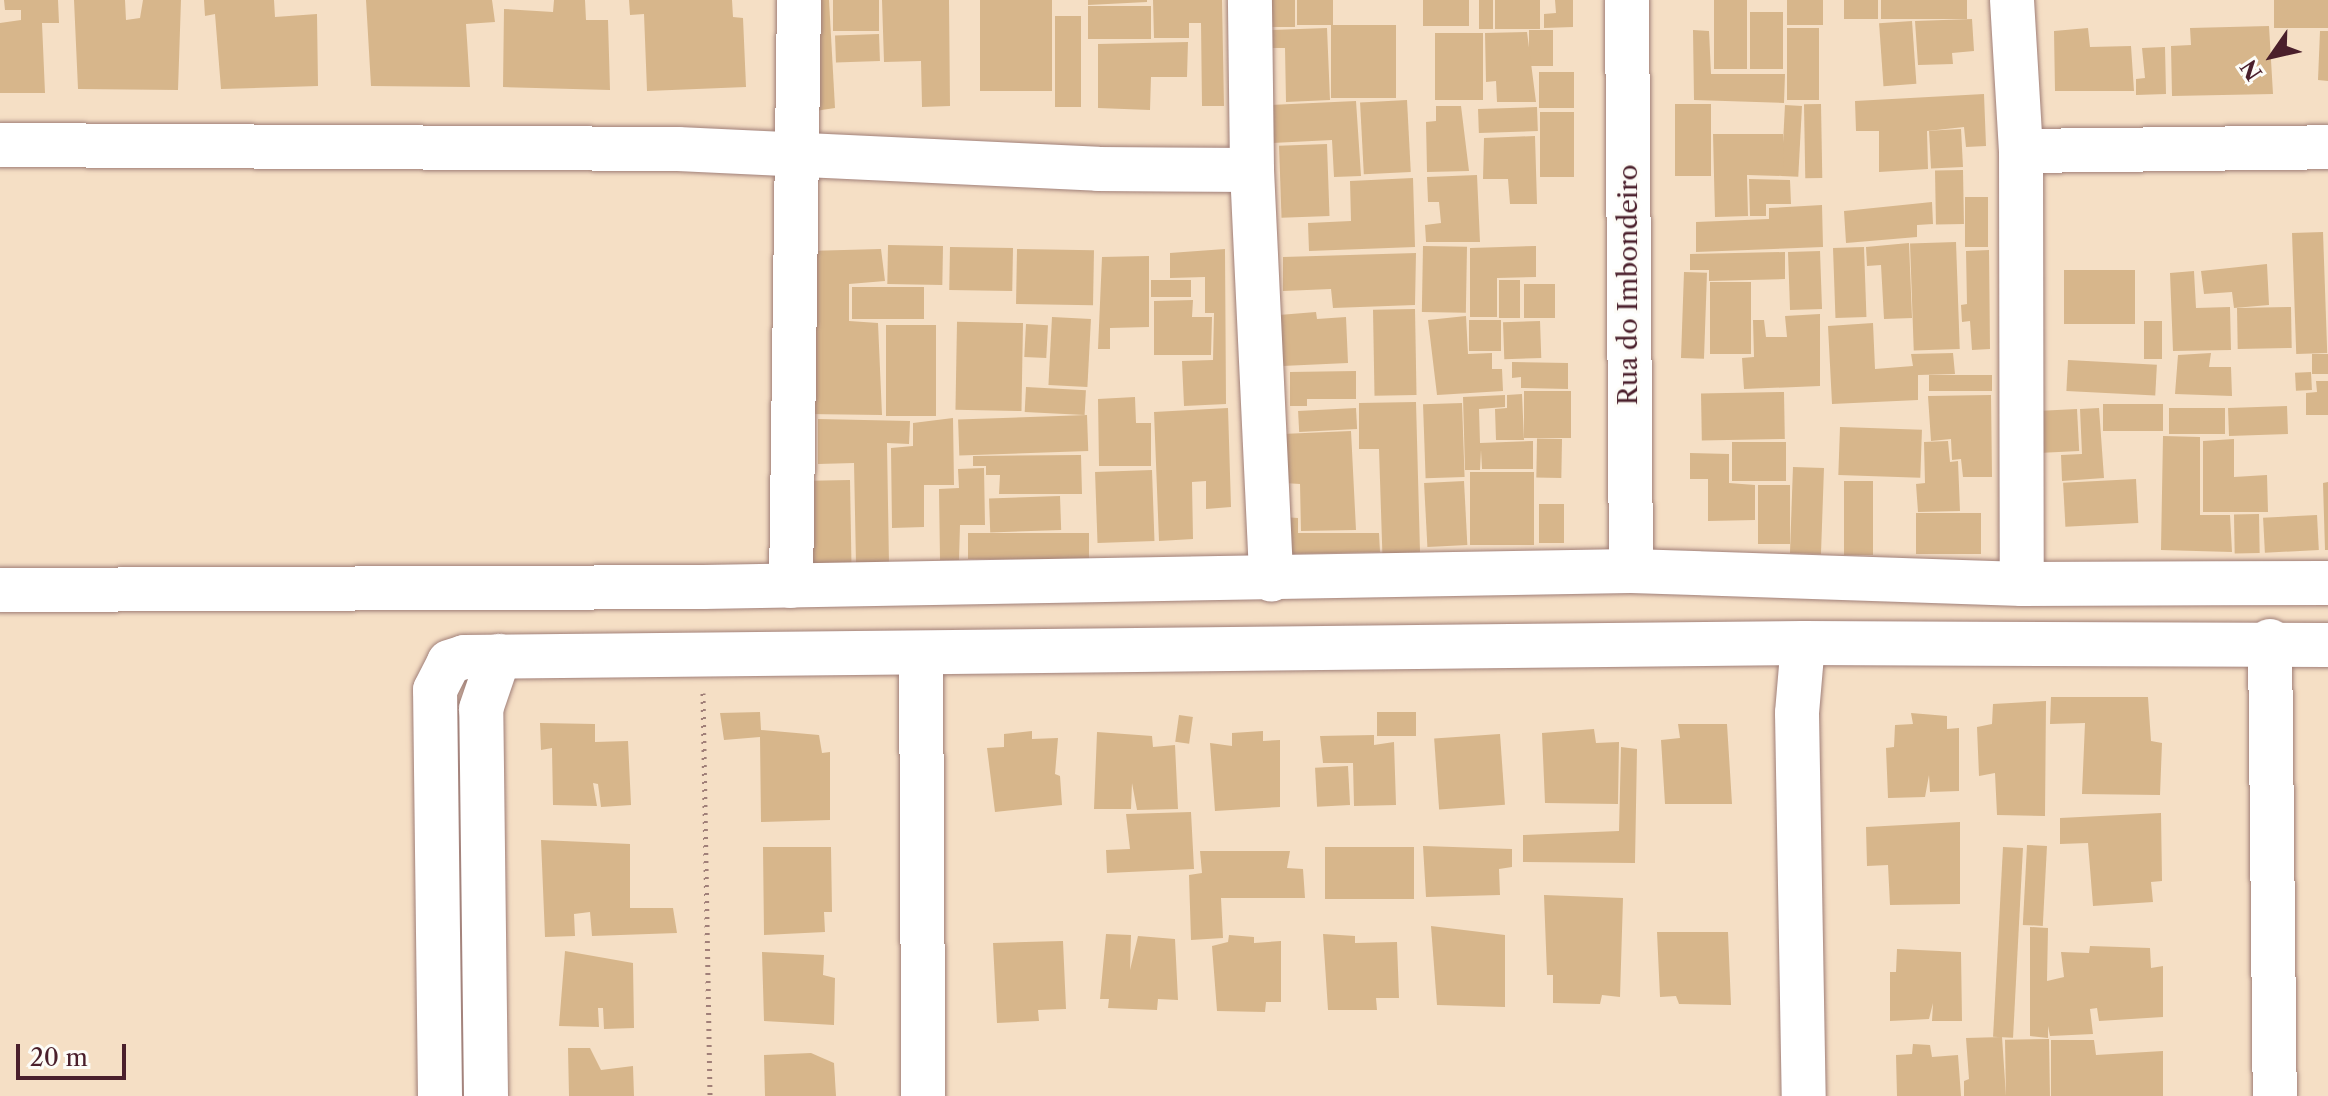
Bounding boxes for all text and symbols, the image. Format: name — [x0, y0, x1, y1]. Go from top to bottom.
north arrow — [2232, 16, 2312, 96]
text: N — [2235, 54, 2268, 85]
street label: Rua do Imbondeiro — [1613, 164, 1645, 406]
scale bar — [20, 1028, 130, 1078]
text: 20 m — [30, 1043, 88, 1072]

